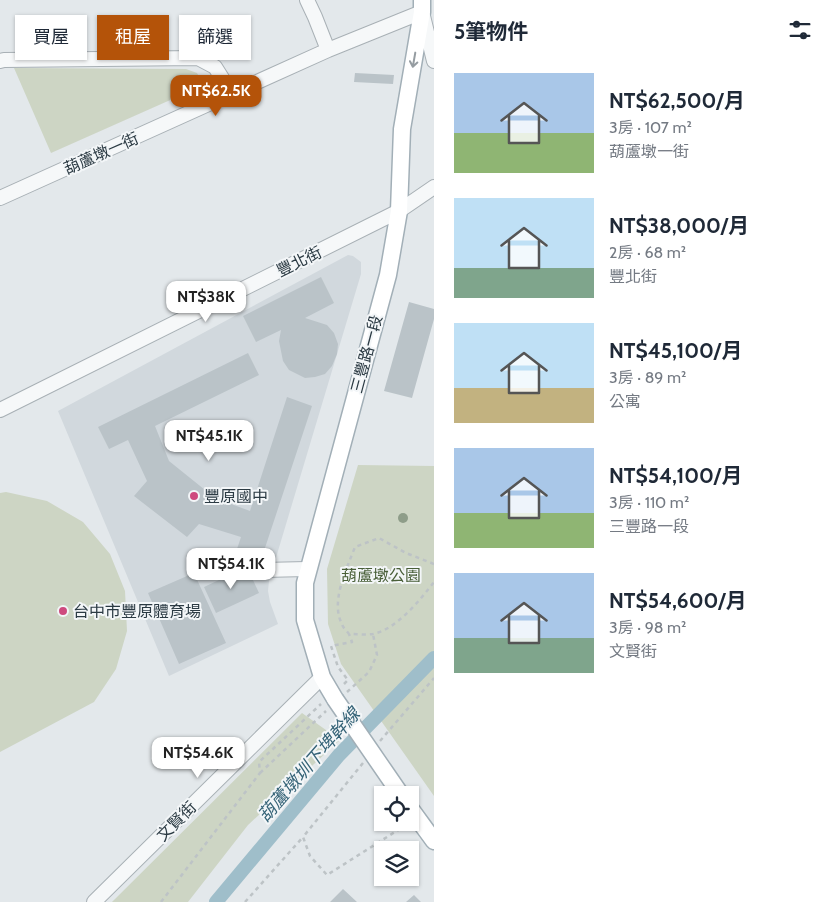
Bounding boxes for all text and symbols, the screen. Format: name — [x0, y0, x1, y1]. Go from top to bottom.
chip: 買屋 — [15, 15, 87, 60]
chip: 租屋 — [97, 15, 169, 60]
chip: 篩選 — [179, 15, 251, 60]
icon: filters — [786, 16, 814, 44]
text: 5筆物件 — [454, 19, 528, 44]
one-way arrow — [409, 52, 419, 68]
pin: NT$62.5K — [164, 74, 268, 117]
text: NT$62.5K — [181, 81, 251, 100]
text: NT$62,500/月 — [609, 88, 745, 113]
icon: home — [494, 93, 554, 153]
text: 3房 · 107 m² — [609, 118, 692, 137]
street label: 葫蘆墩一街 — [61, 129, 142, 178]
text: 葫蘆墩一街 — [609, 142, 689, 161]
text: NT$38,000/月 — [609, 213, 749, 238]
icon: home — [494, 218, 554, 278]
street label: 豐北街 — [273, 242, 325, 281]
text: 2房 · 68 m² — [609, 243, 686, 262]
text: 豐北街 — [609, 267, 657, 286]
pin: NT$38K — [165, 280, 247, 323]
text: NT$38K — [177, 287, 235, 306]
street label: 三豐路一段 — [347, 313, 386, 395]
text: NT$45,100/月 — [609, 338, 742, 363]
icon: home — [494, 343, 554, 403]
text: 3房 · 89 m² — [609, 368, 686, 387]
text: 公寓 — [609, 392, 641, 411]
pin: NT$45.1K — [157, 420, 261, 462]
text: NT$45.1K — [175, 426, 243, 445]
text: NT$54,100/月 — [609, 463, 742, 488]
icon: home — [494, 468, 554, 528]
place label: 豐原國中 — [204, 487, 268, 506]
marker: 豐原國中 — [188, 490, 200, 502]
text: 3房 · 110 m² — [609, 493, 689, 512]
text: 三豐路一段 — [609, 517, 689, 536]
pin: NT$54.1K — [179, 548, 283, 590]
text: NT$54.1K — [197, 554, 265, 573]
park label: 葫蘆墩公園 — [341, 566, 421, 585]
text: NT$54,600/月 — [609, 588, 747, 613]
icon: home — [494, 593, 554, 653]
place label: 台中市豐原體育場 — [73, 602, 201, 621]
marker: 台中市豐原體育場 — [57, 605, 69, 617]
text: 3房 · 98 m² — [609, 618, 686, 637]
text: 文賢街 — [609, 642, 657, 661]
water label: 葫蘆墩圳下埤幹線 — [253, 702, 366, 827]
pin: NT$54.6K — [146, 736, 250, 779]
text: NT$54.6K — [163, 743, 233, 762]
map controls — [374, 786, 419, 886]
button: locate — [374, 786, 419, 831]
street label: 文賢街 — [153, 798, 200, 845]
button: layers — [374, 841, 419, 886]

